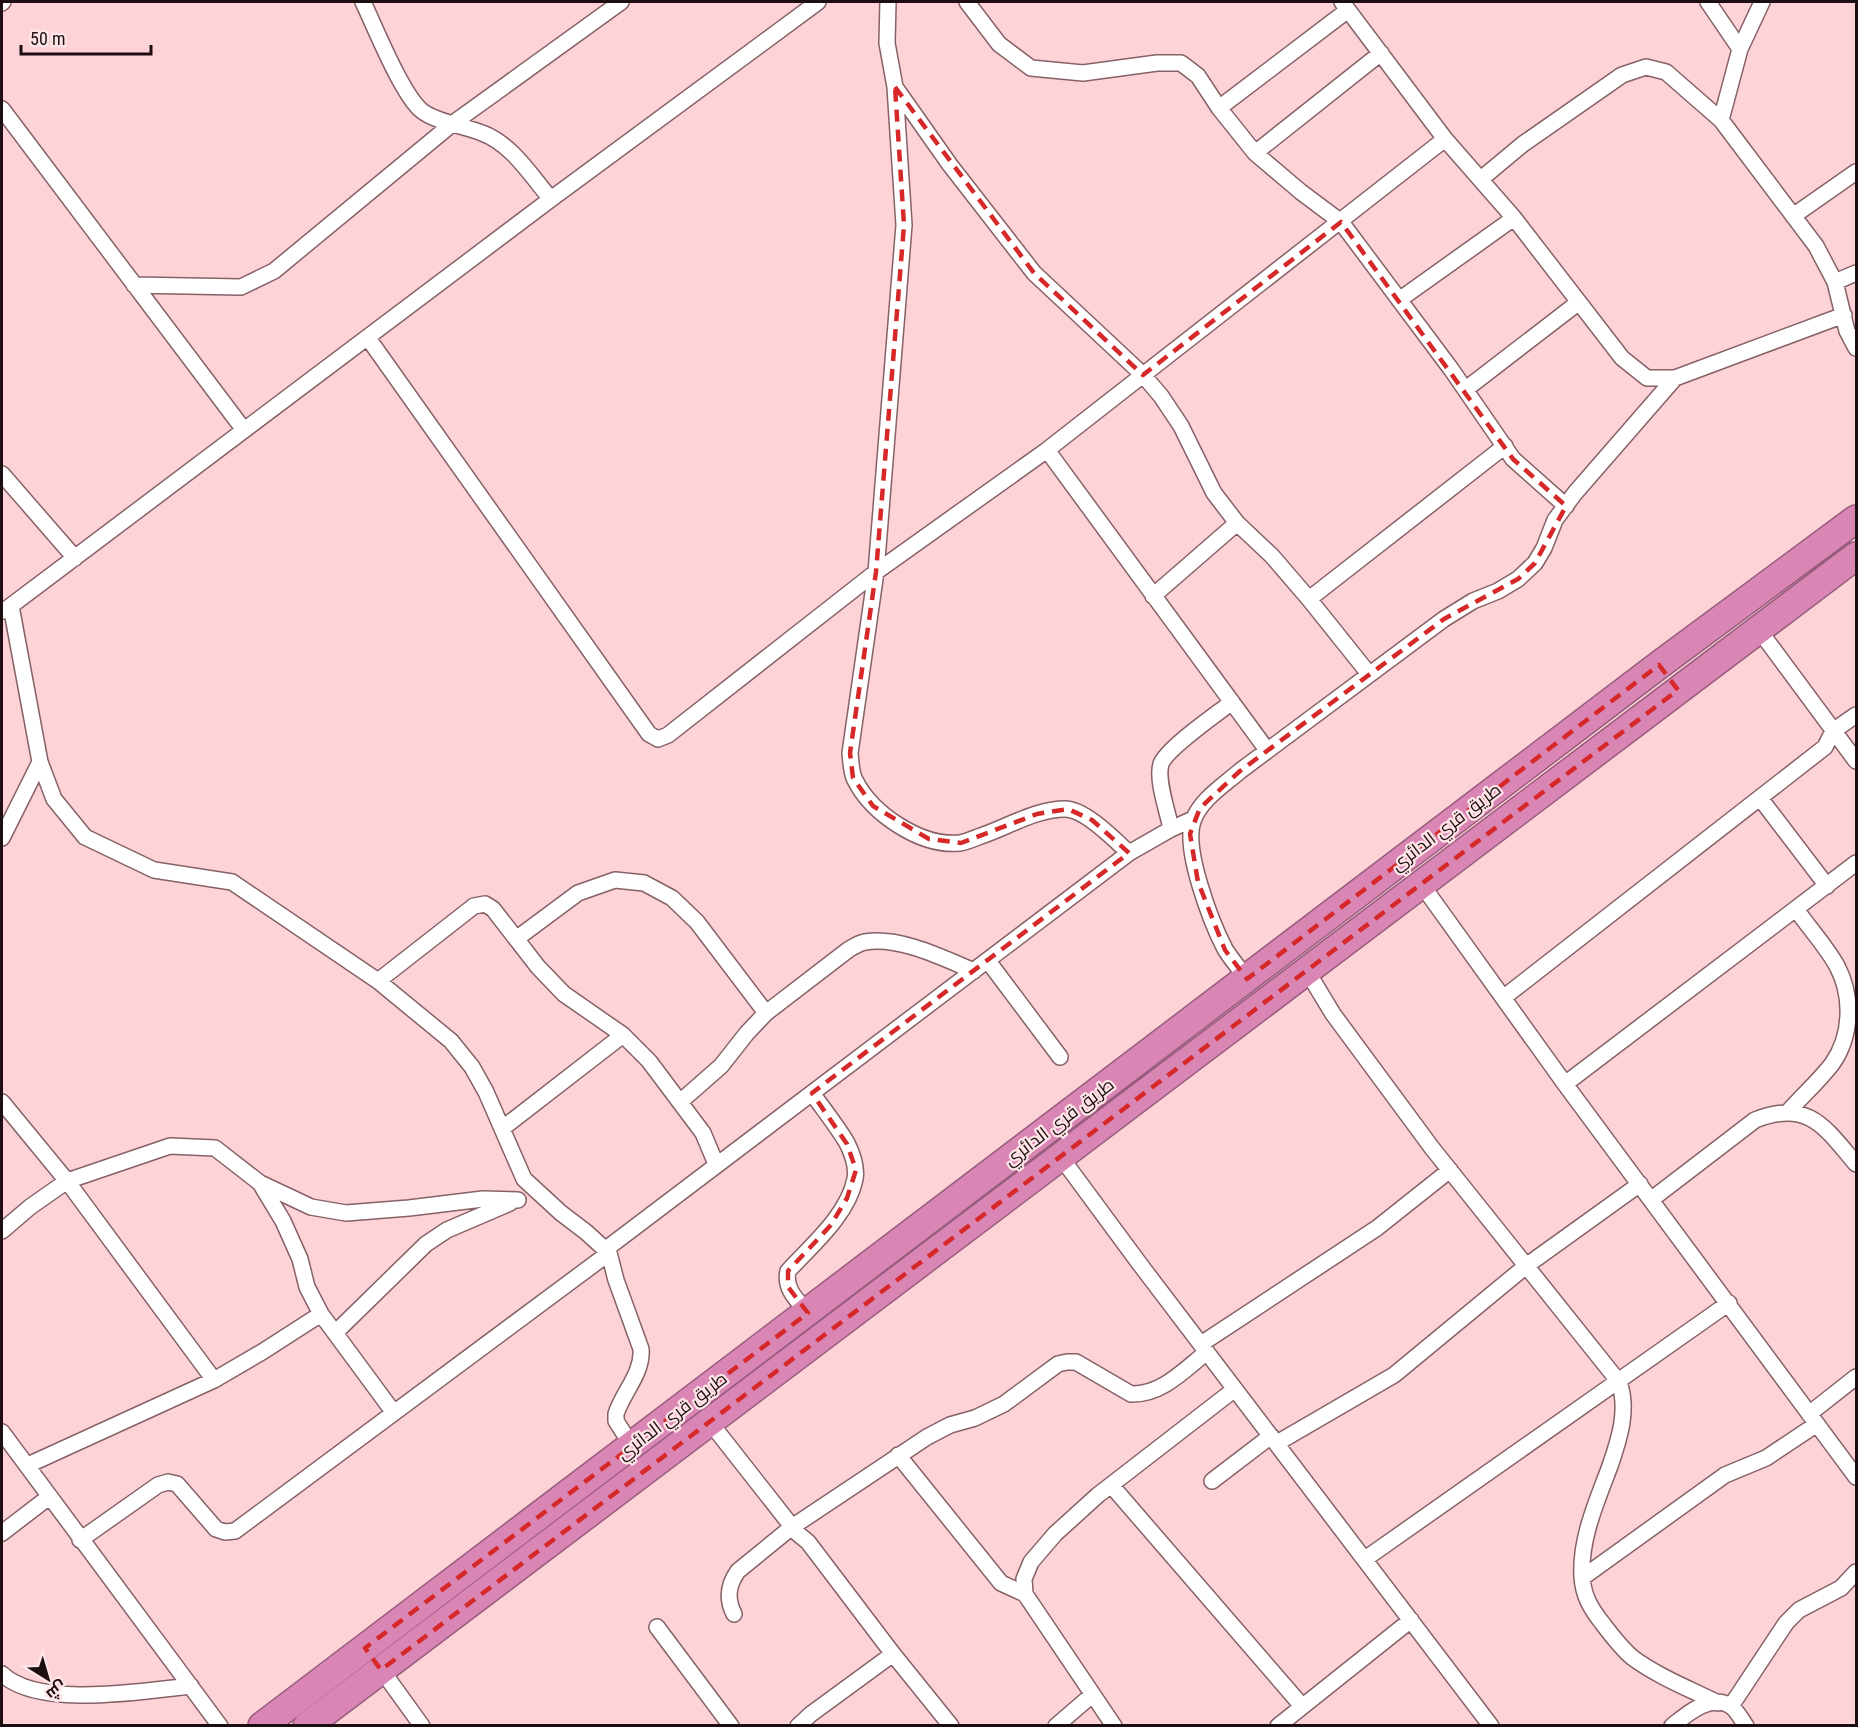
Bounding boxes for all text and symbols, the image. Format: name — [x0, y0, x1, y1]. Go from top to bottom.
scale bar — [21, 18, 152, 56]
text: 50 m — [30, 28, 65, 49]
street label: طريق قري الدائري — [1386, 778, 1507, 878]
street label: طريق قري الدائري — [999, 1073, 1120, 1173]
street label: طريق قري الدائري — [612, 1367, 733, 1467]
north arrow — [18, 1649, 78, 1709]
text: ش — [43, 1677, 71, 1704]

